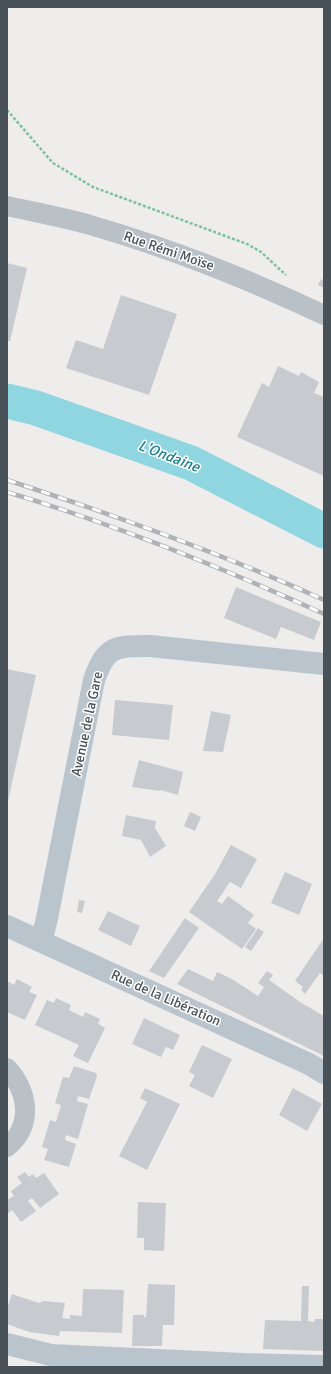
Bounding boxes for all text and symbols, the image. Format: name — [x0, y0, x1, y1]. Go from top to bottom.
street label: Rue Rémi Moïse — [122, 228, 216, 274]
water label: L'Ondaine — [136, 436, 204, 476]
street label: Avenue de la Gare — [68, 670, 106, 778]
street label: Rue de la Libération — [108, 966, 224, 1030]

